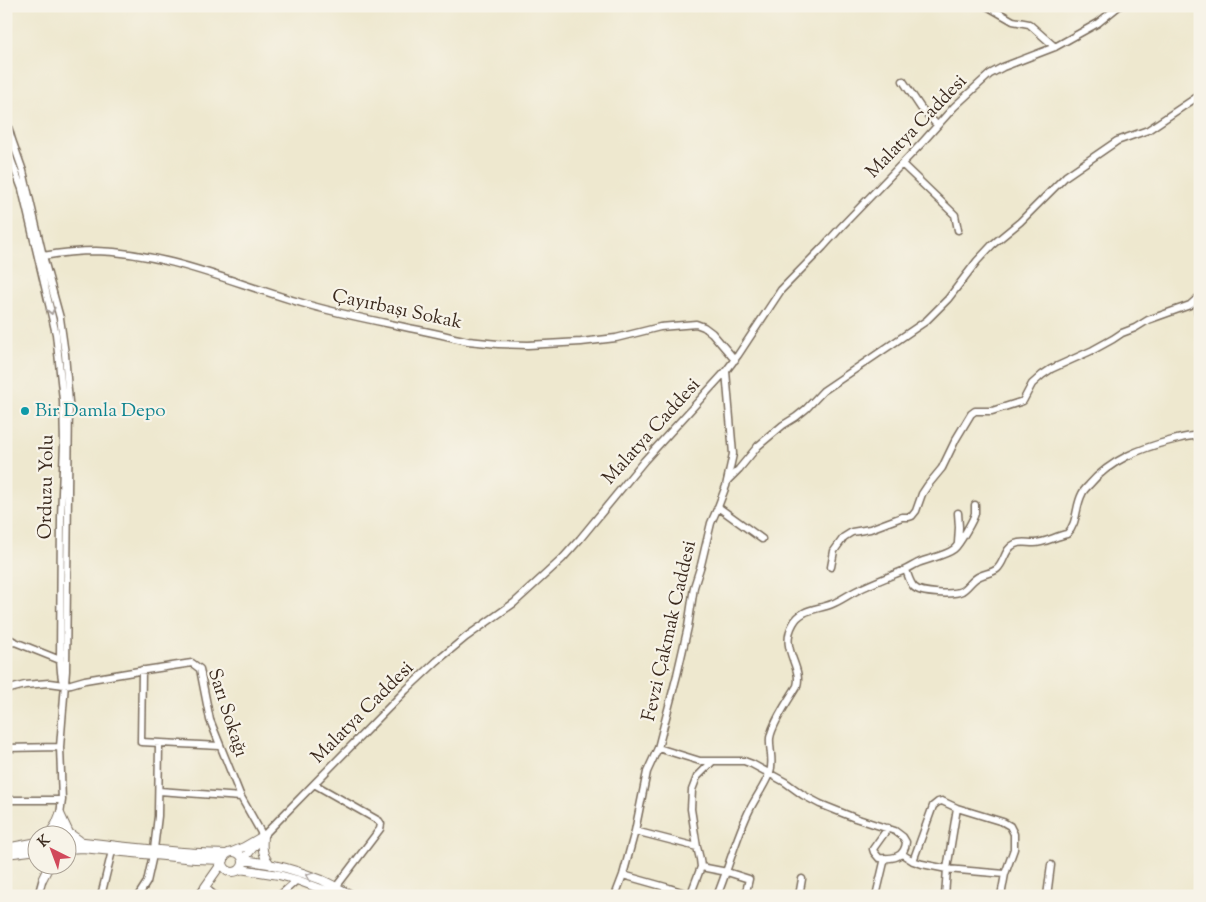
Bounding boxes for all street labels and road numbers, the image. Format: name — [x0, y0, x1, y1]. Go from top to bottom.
street label: Malatya Caddesi — [860, 69, 974, 185]
street label: Çayırbaşı Sokak — [329, 283, 465, 337]
street label: Malatya Caddesi — [597, 373, 707, 491]
street label: Orduzu Yolu — [33, 434, 61, 540]
street label: Fevzi Çakmak Caddesi — [636, 538, 704, 724]
street label: Malatya Caddesi — [306, 656, 420, 770]
street label: Sarı Sokağı — [200, 665, 254, 761]

